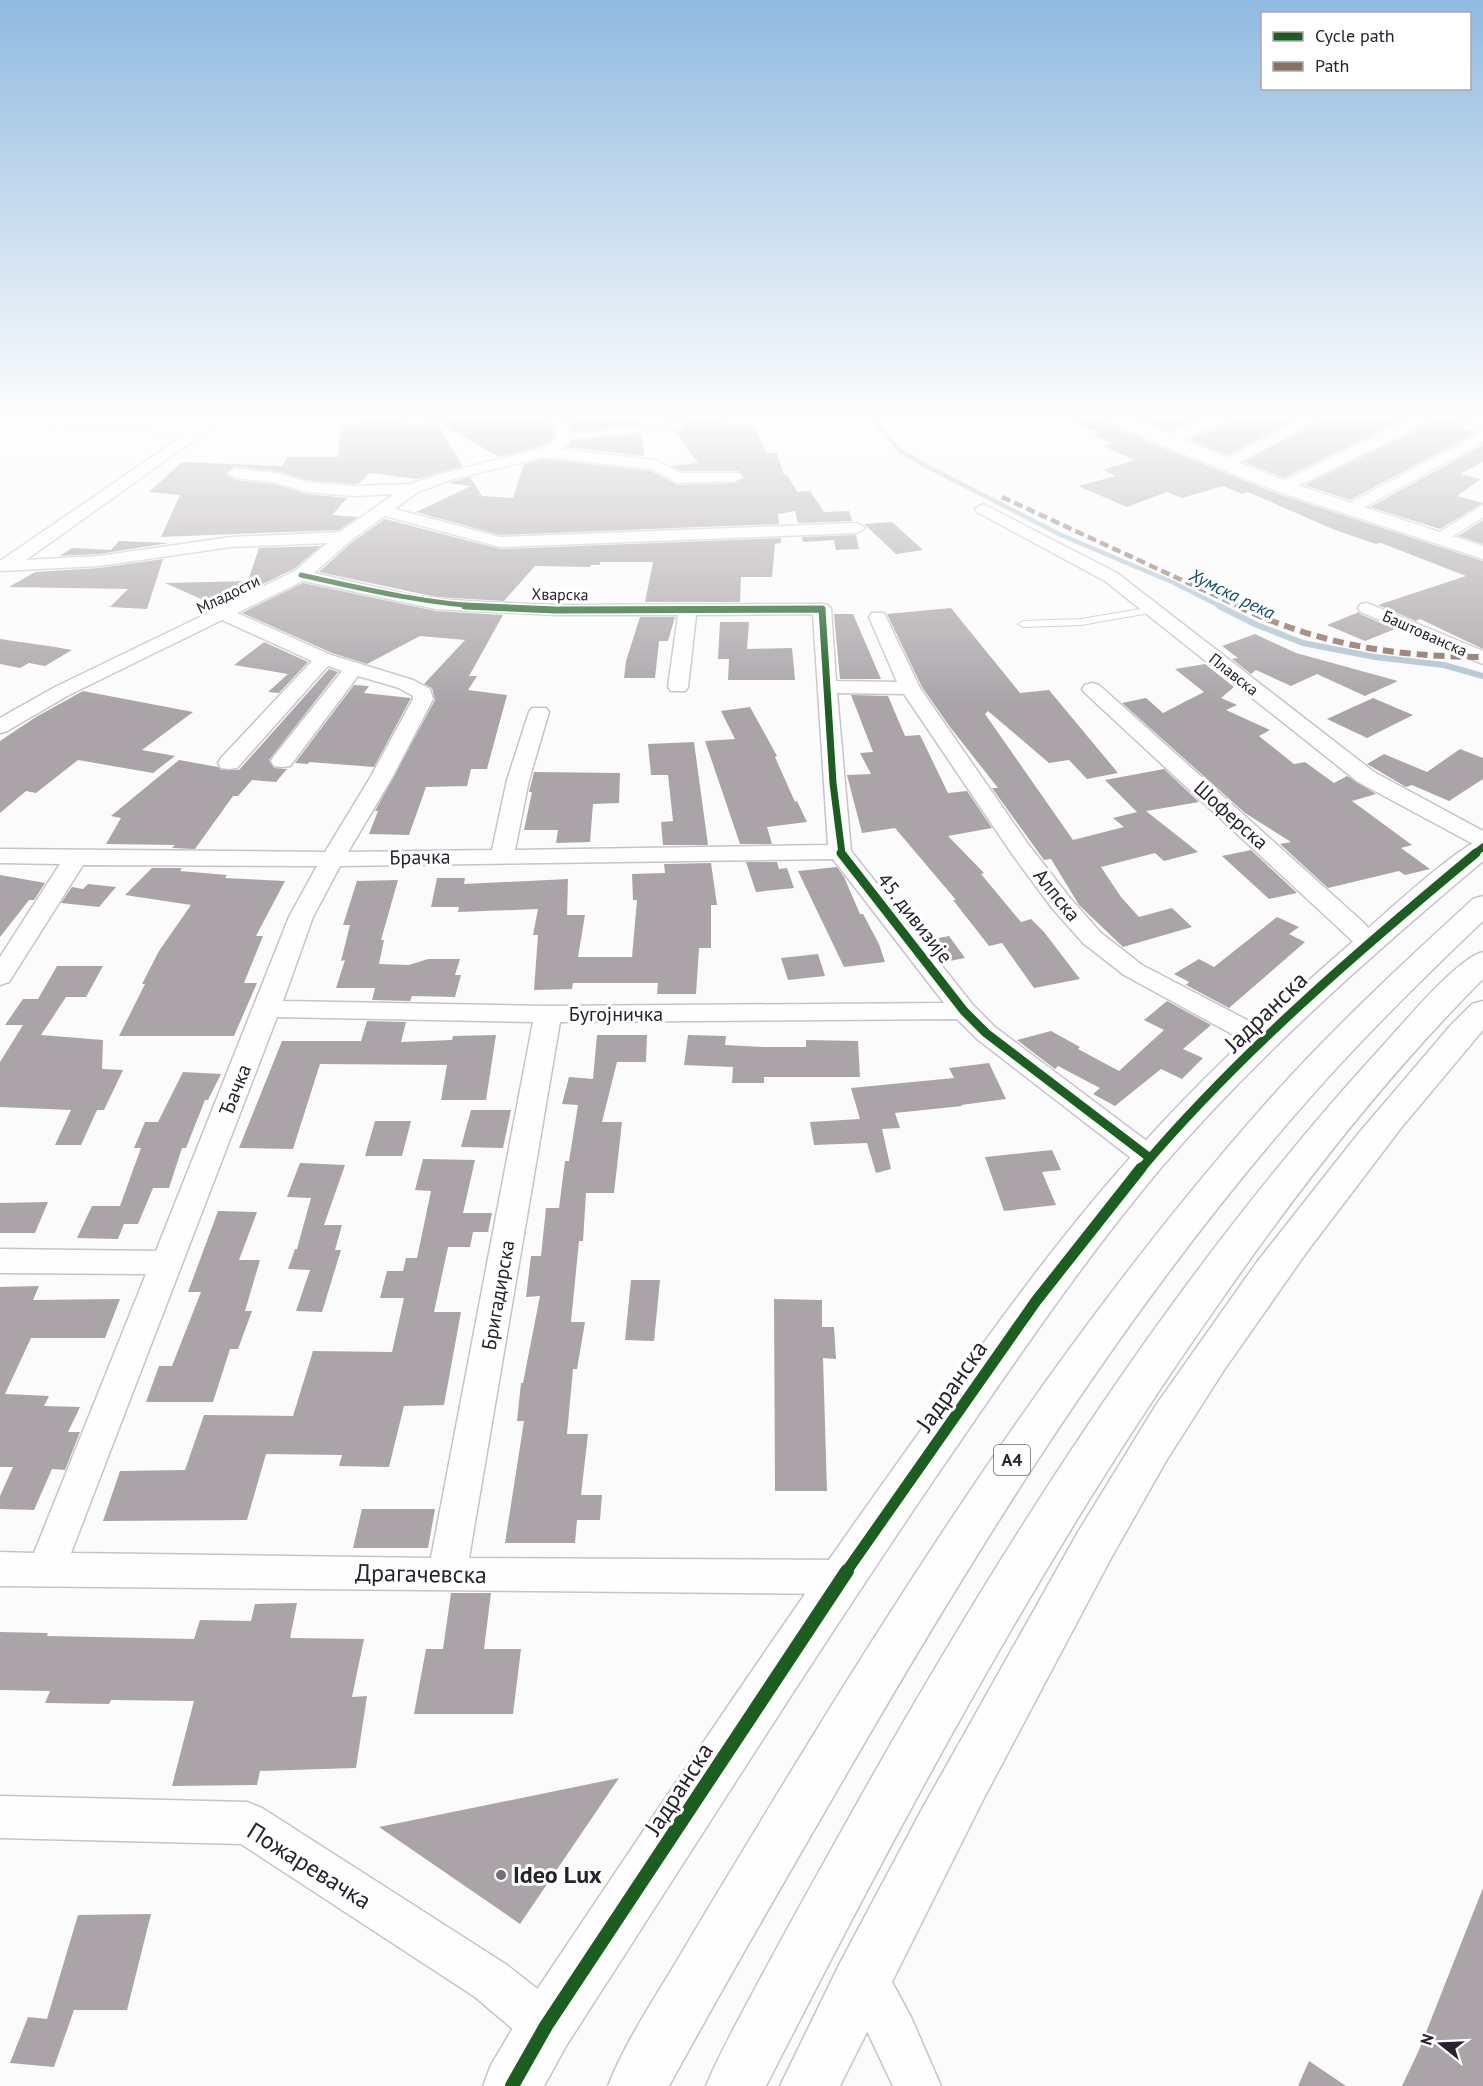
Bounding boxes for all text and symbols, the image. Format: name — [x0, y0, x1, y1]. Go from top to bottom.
legend — [1261, 12, 1471, 90]
text: Cycle path — [1315, 24, 1395, 47]
text: Path — [1315, 54, 1349, 77]
water label: Хумска река — [1185, 563, 1279, 624]
street label: Младости — [193, 570, 263, 618]
street label: Хварска — [531, 584, 589, 604]
street label: Баштованска — [1380, 605, 1470, 661]
street label: Плавска — [1205, 648, 1263, 700]
street label: Шоферска — [1188, 775, 1274, 855]
street label: Брачка — [389, 843, 451, 871]
street label: Алпска — [1028, 863, 1086, 927]
street label: 45. дивизије — [872, 868, 958, 968]
street label: Јадранска — [1217, 964, 1314, 1060]
street label: Бугојничка — [569, 1001, 663, 1027]
street label: Ђачка — [213, 1060, 257, 1120]
street label: Бригадирска — [476, 1238, 520, 1352]
street label: Јадранска — [909, 1334, 994, 1438]
road number: A4 — [994, 1445, 1030, 1475]
street label: Драгачевска — [355, 1557, 487, 1590]
street label: Јадранска — [637, 1737, 720, 1842]
street label: Пожаревачка — [241, 1815, 377, 1916]
place label: Ideo Lux — [513, 1859, 602, 1890]
marker: Ideo Lux — [494, 1868, 508, 1882]
north arrow — [1411, 2014, 1471, 2074]
text: N — [1416, 2031, 1438, 2047]

